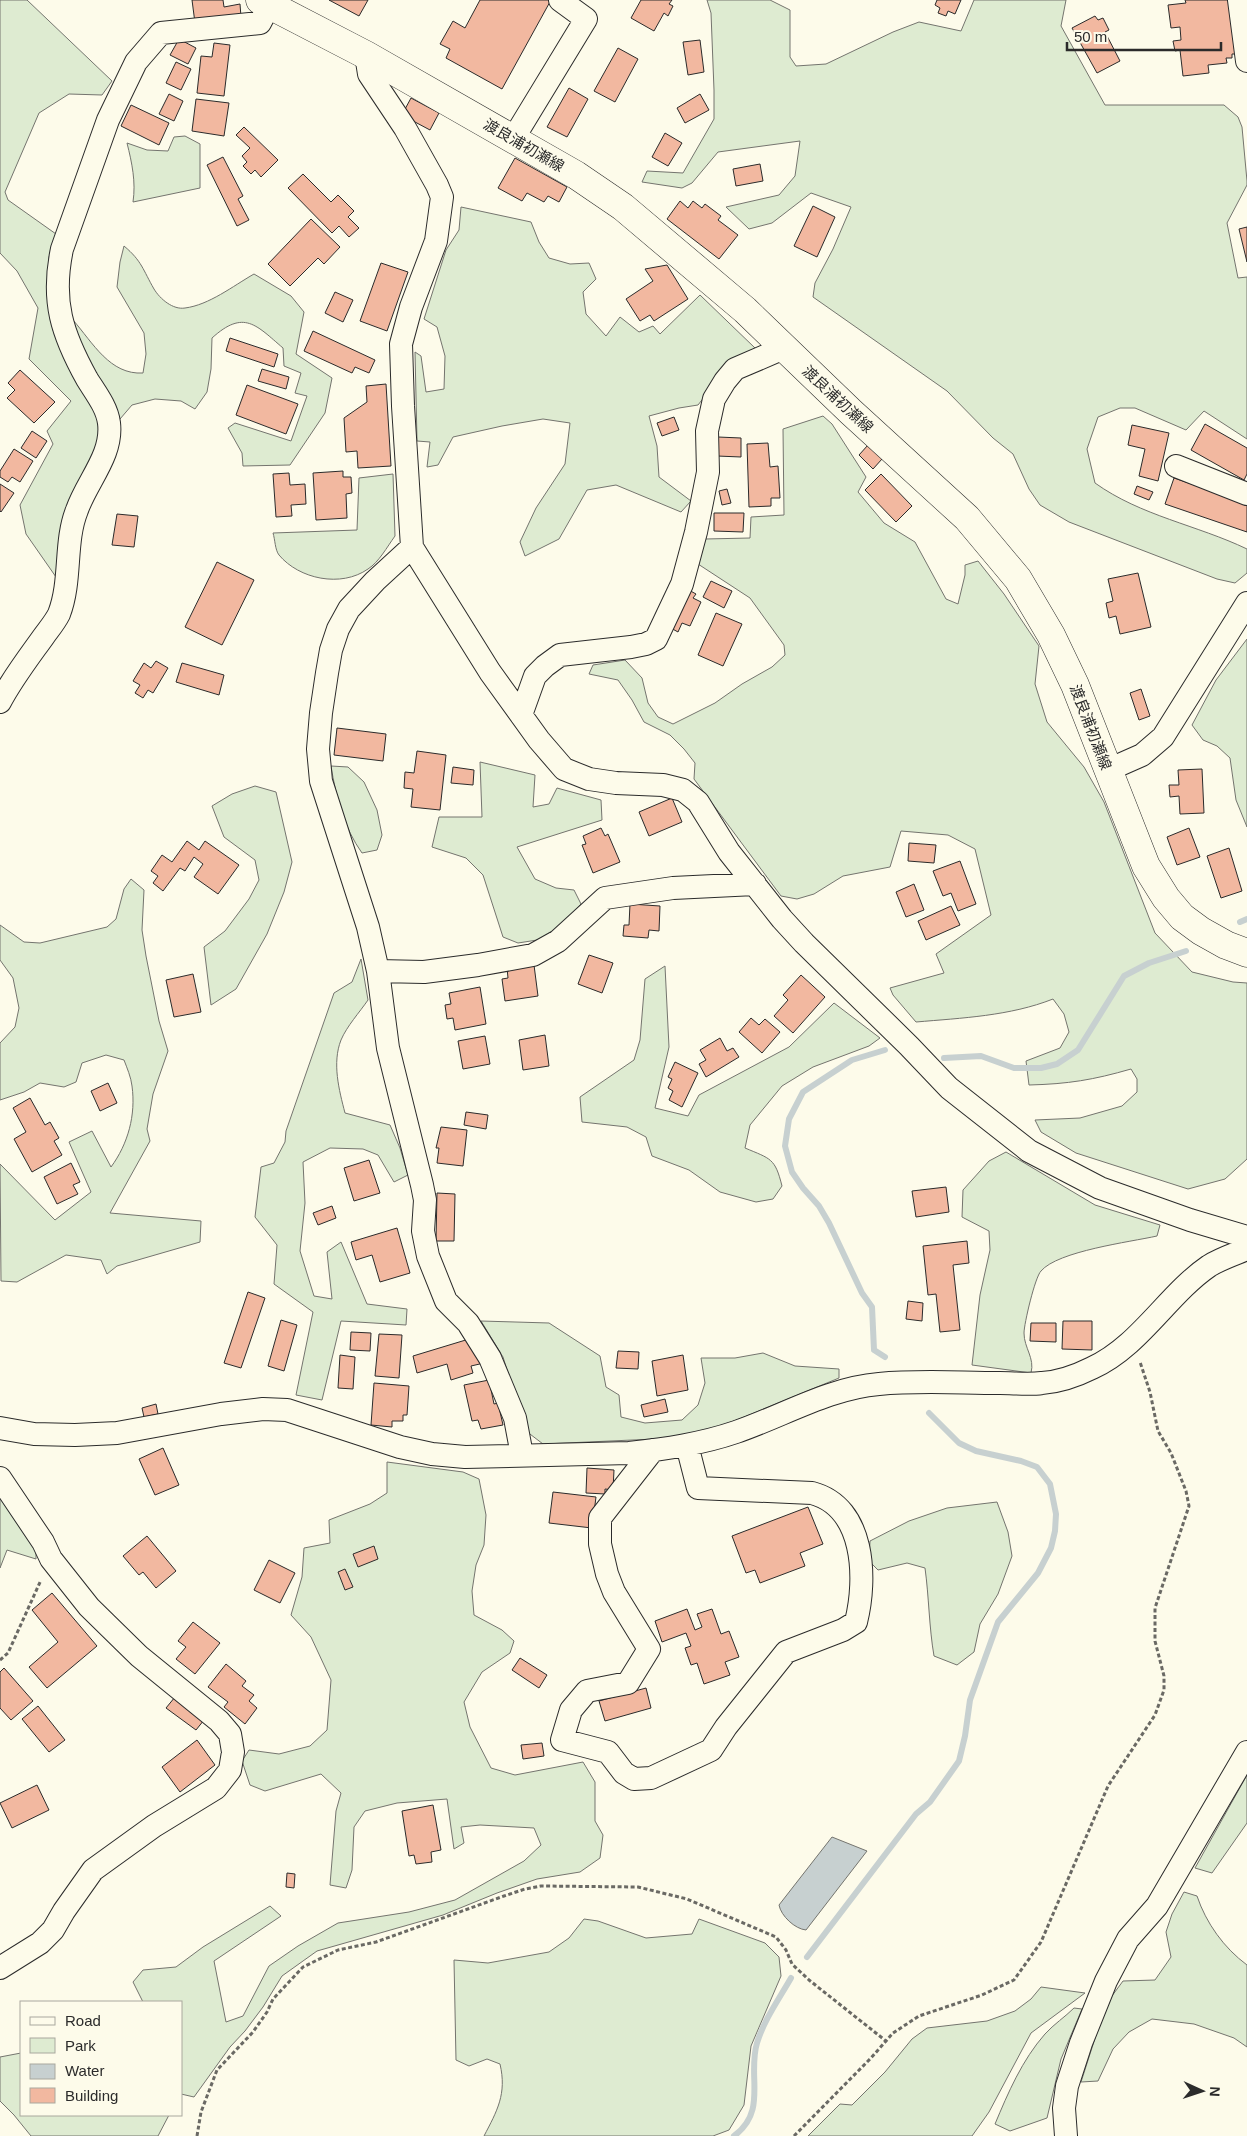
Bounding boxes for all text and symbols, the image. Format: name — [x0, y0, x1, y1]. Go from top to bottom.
scale bar — [1067, 20, 1221, 52]
text: 50 m — [1074, 28, 1107, 45]
street label: 渡良浦初瀬線 — [481, 115, 567, 175]
street label: 渡良浦初瀬線 — [799, 362, 877, 436]
street label: 渡良浦初瀬線 — [1067, 682, 1115, 772]
legend — [20, 2001, 182, 2116]
text: Road — [65, 2012, 101, 2029]
text: Park — [65, 2037, 96, 2054]
text: Water — [65, 2062, 104, 2079]
north arrow — [1177, 2066, 1227, 2116]
text: N — [1207, 2086, 1223, 2097]
text: Building — [65, 2087, 118, 2104]

